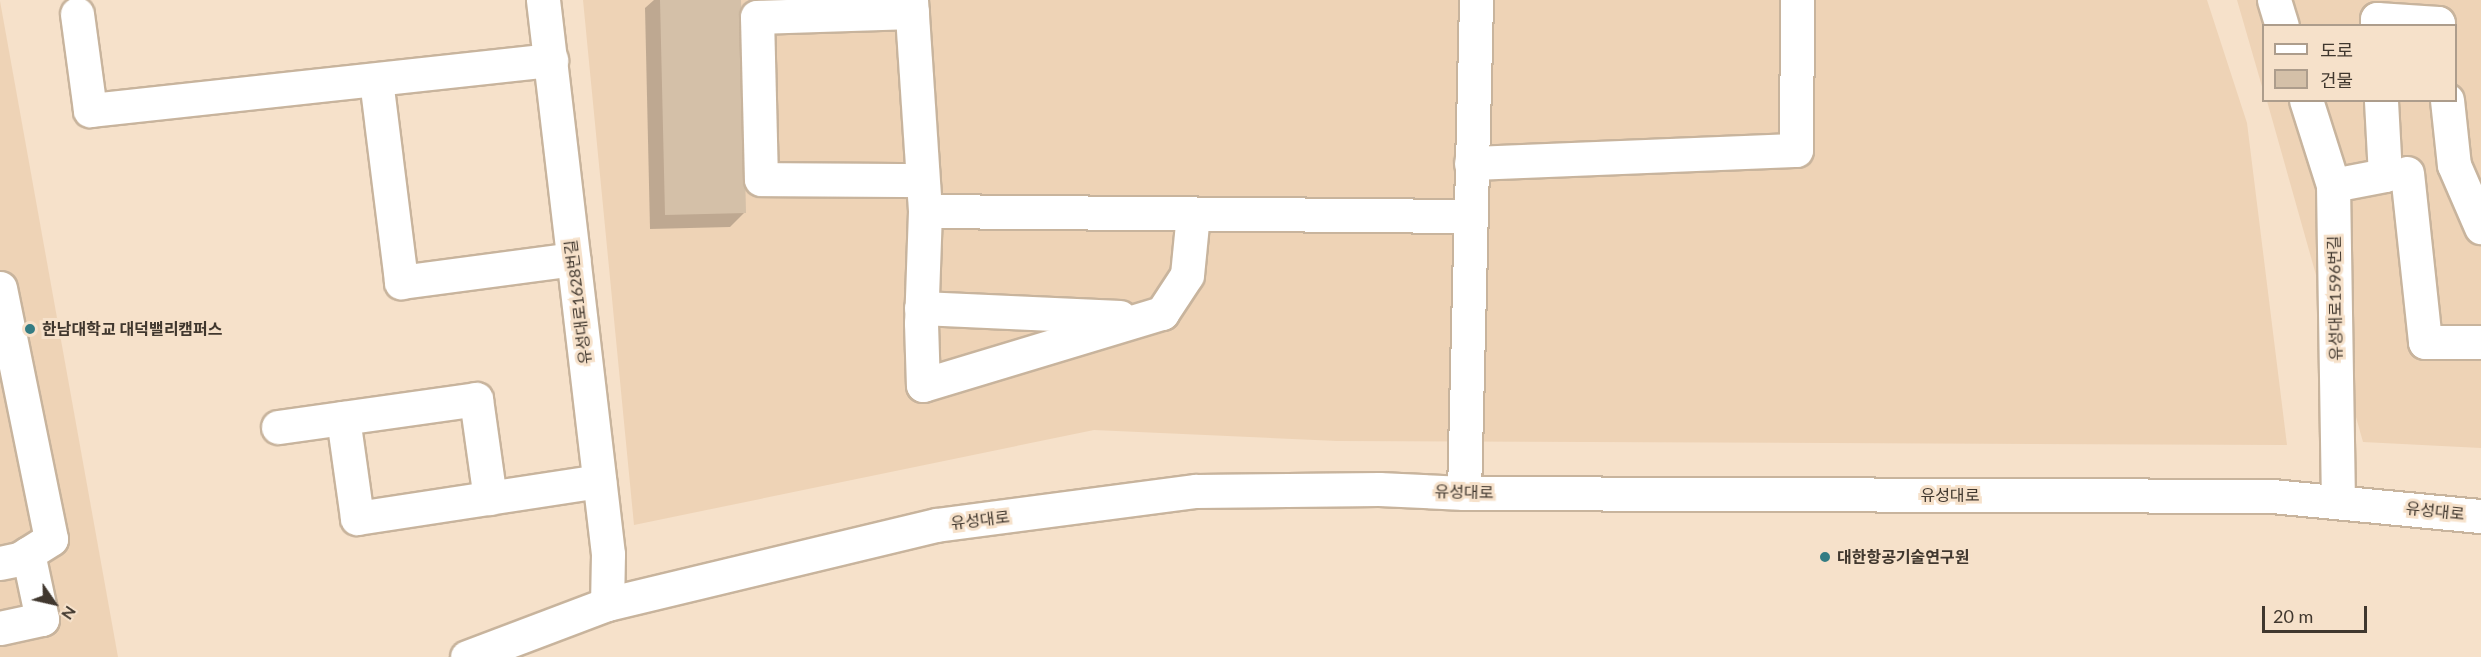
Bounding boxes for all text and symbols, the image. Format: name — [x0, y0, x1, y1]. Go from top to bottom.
legend — [2262, 24, 2457, 102]
text: 도로 — [2320, 39, 2353, 61]
text: 건물 — [2320, 69, 2353, 91]
street label: 유성대로1596번길 — [2324, 235, 2346, 361]
street label: 유성대로1628번길 — [561, 239, 595, 365]
place label: 한남대학교 대덕밸리캠퍼스 — [42, 319, 223, 339]
marker: 한남대학교 대덕밸리캠퍼스 — [23, 322, 37, 336]
street label: 유성대로 — [1434, 482, 1494, 502]
street label: 유성대로 — [1921, 485, 1979, 505]
street label: 유성대로 — [2405, 498, 2465, 524]
street label: 유성대로 — [950, 507, 1010, 533]
place label: 대한항공기술연구원 — [1837, 547, 1969, 567]
marker: 대한항공기술연구원 — [1818, 550, 1832, 564]
north arrow — [24, 573, 84, 633]
scale bar — [2265, 594, 2370, 632]
text: N — [58, 603, 81, 624]
text: 20 m — [2273, 605, 2313, 627]

